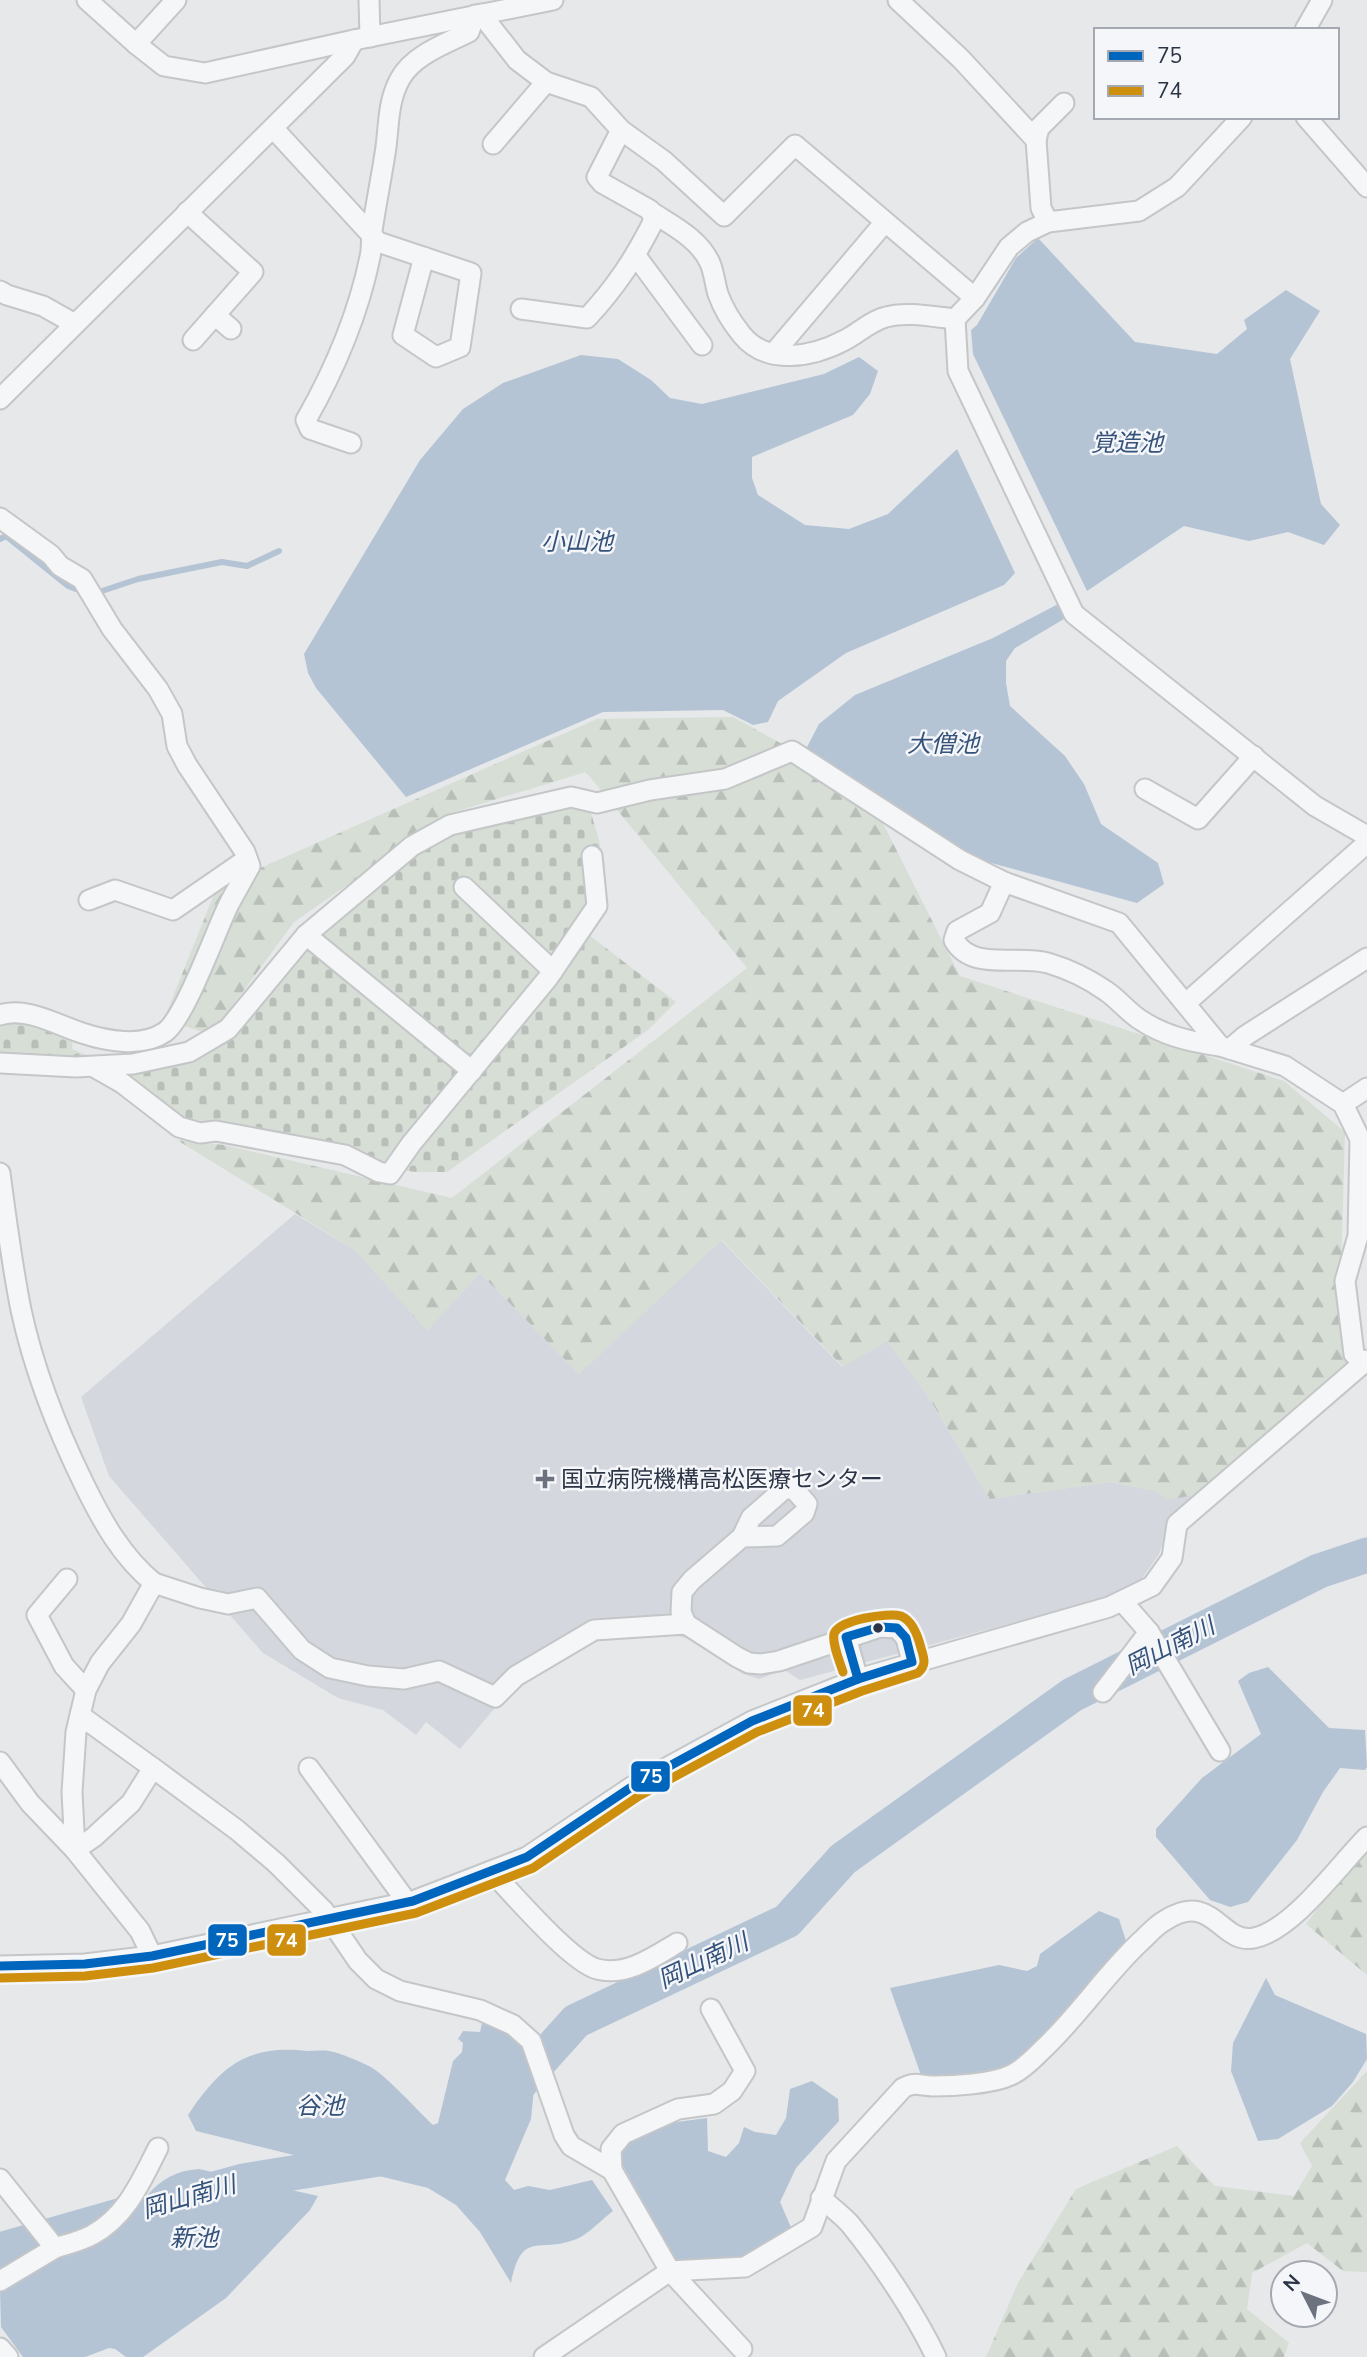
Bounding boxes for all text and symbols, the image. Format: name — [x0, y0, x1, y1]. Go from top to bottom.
legend — [1094, 28, 1339, 119]
text: 75 — [1157, 42, 1182, 70]
text: 74 — [1157, 77, 1182, 105]
water label: 覚造池 — [1091, 427, 1165, 459]
water label: 小山池 — [541, 526, 615, 558]
water label: 大僧池 — [907, 728, 981, 760]
place label: 国立病院機構高松医療センター — [561, 1464, 883, 1495]
marker: 国立病院機構高松医療センター — [535, 1469, 555, 1489]
water label: 岡山南川 — [1120, 1609, 1223, 1682]
unlabelled marker — [871, 1621, 885, 1635]
line badge: 74 — [792, 1694, 833, 1727]
text: 74 — [802, 1698, 824, 1724]
line badge: 75 — [630, 1760, 671, 1793]
text: 75 — [640, 1764, 662, 1790]
line badge: 75 — [207, 1923, 248, 1957]
line badge: 74 — [266, 1923, 307, 1957]
water label: 岡山南川 — [653, 1925, 756, 1996]
text: 75 — [216, 1928, 238, 1954]
text: 74 — [275, 1928, 297, 1954]
water label: 谷池 — [296, 2090, 346, 2122]
water label: 岡山南川 — [138, 2168, 242, 2226]
water label: 新池 — [170, 2222, 220, 2254]
north arrow — [1269, 2259, 1339, 2329]
text: N — [1278, 2269, 1307, 2297]

